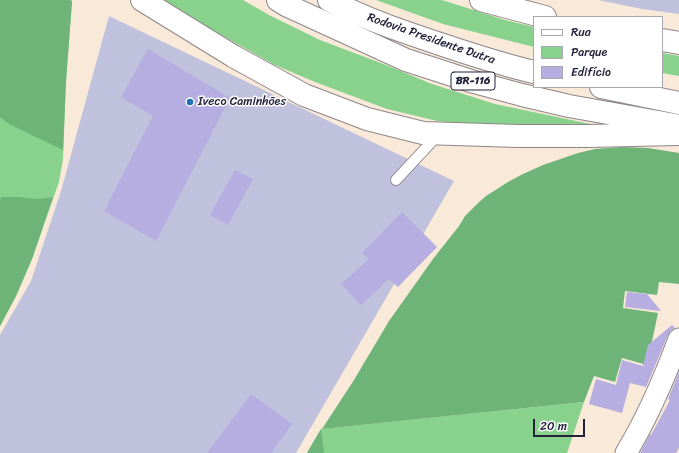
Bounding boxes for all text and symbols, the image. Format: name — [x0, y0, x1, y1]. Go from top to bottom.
street label: Rodovia Presidente Dutra — [365, 10, 497, 68]
legend — [533, 16, 663, 88]
text: Rua — [571, 21, 591, 43]
text: Parque — [571, 41, 607, 63]
text: Edifício — [571, 61, 611, 83]
road number: BR-116 — [451, 72, 495, 90]
place label: Iveco Caminhões — [198, 95, 286, 109]
marker: Iveco Caminhões — [185, 97, 195, 107]
scale bar — [535, 411, 587, 437]
text: 20 m — [540, 415, 567, 437]

